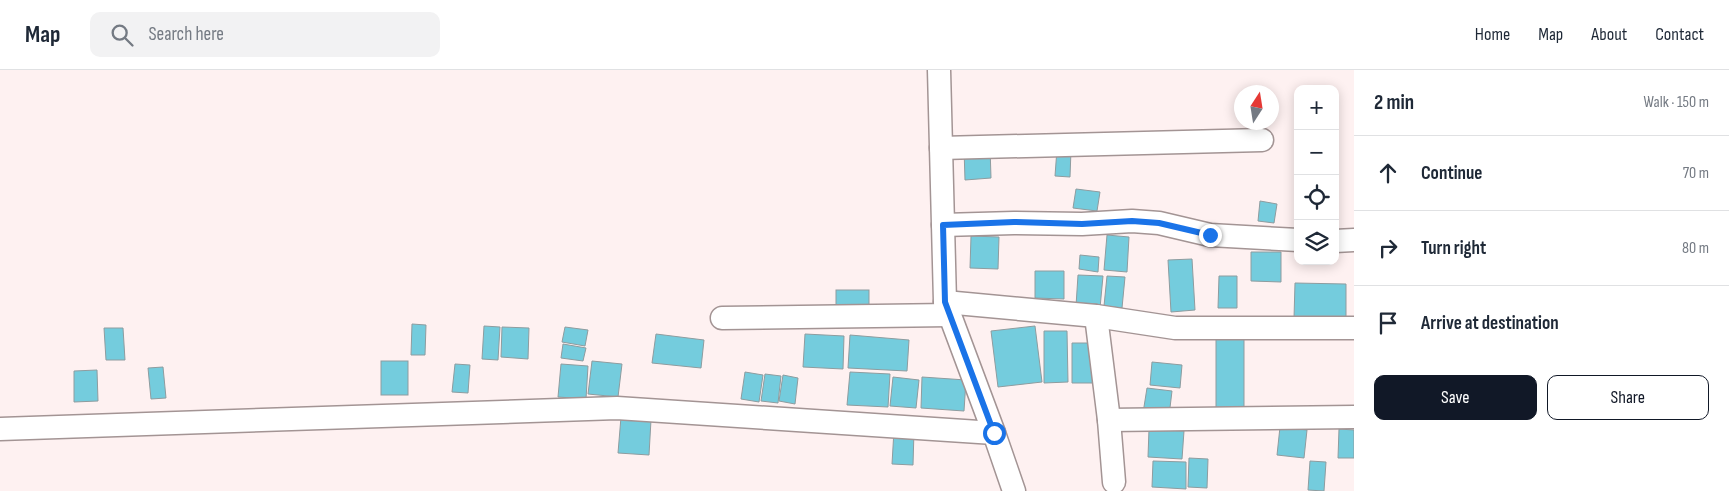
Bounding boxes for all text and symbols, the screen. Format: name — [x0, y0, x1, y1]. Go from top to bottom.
search box — [90, 12, 440, 57]
text: Map — [25, 20, 60, 49]
icon: search — [108, 21, 136, 49]
text: Search here — [148, 23, 224, 46]
text: Home — [1475, 24, 1510, 45]
text: Map — [1538, 24, 1563, 45]
text: About — [1591, 24, 1627, 45]
text: Contact — [1655, 24, 1704, 45]
north arrow — [1234, 85, 1279, 130]
map controls — [1294, 85, 1339, 265]
button: + — [1294, 85, 1339, 130]
text: 2 min — [1374, 90, 1414, 115]
text: Walk · 150 m — [1644, 93, 1709, 112]
button: − — [1294, 130, 1339, 175]
icon: ahead — [1374, 159, 1402, 187]
text: Continue — [1421, 162, 1482, 185]
text: 70 m — [1683, 164, 1709, 183]
button: locate — [1294, 175, 1339, 220]
button: layers — [1294, 220, 1339, 265]
route end — [1199, 224, 1222, 247]
icon: right — [1374, 234, 1402, 262]
text: Turn right — [1421, 237, 1486, 260]
text: 80 m — [1682, 239, 1709, 258]
icon: arrive — [1374, 309, 1402, 337]
text: Arrive at destination — [1421, 312, 1559, 335]
button: Save — [1374, 375, 1537, 420]
button: Share — [1547, 375, 1709, 420]
route start — [983, 422, 1006, 445]

